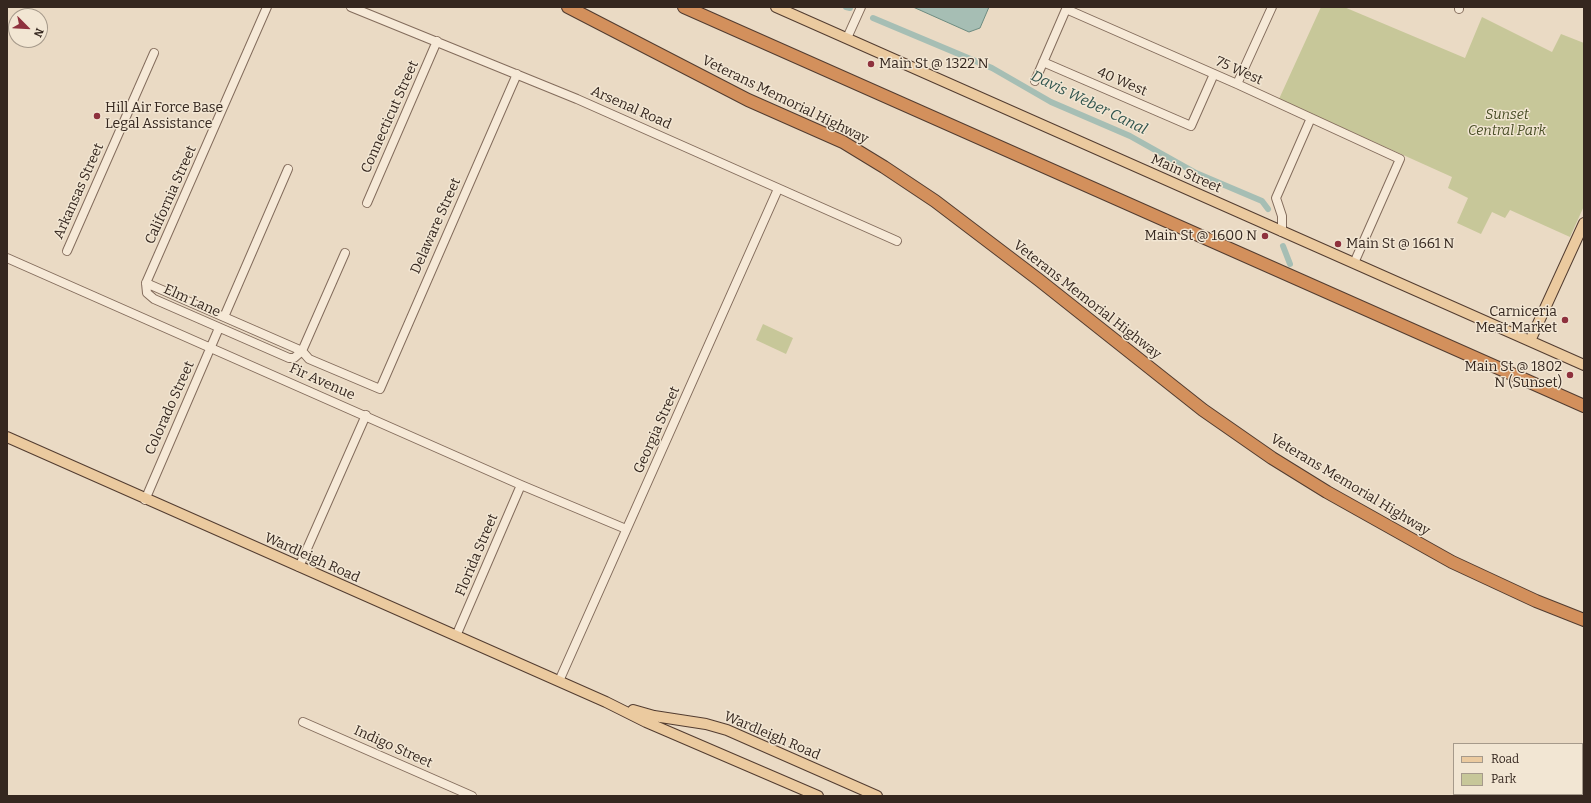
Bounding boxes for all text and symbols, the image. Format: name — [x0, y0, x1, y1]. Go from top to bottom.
north arrow — [8, 8, 48, 48]
text: N — [31, 26, 46, 39]
street label: Veterans Memorial Highway — [699, 52, 871, 148]
street label: 75 West — [1213, 53, 1265, 89]
place label: Main St @ 1322 N — [879, 56, 989, 72]
street label: Connecticut Street — [358, 58, 422, 176]
marker: Main St @ 1322 N — [866, 59, 876, 69]
street label: 40 West — [1094, 64, 1150, 100]
water label: Davis Weber Canal — [1028, 67, 1150, 139]
street label: Arsenal Road — [588, 83, 674, 133]
place label: Hill Air Force Base Legal Assistance — [105, 100, 223, 132]
park label: Sunset Central Park — [1468, 107, 1546, 140]
marker: Hill Air Force Base Legal Assistance — [92, 111, 102, 121]
street label: Arkansas Street — [50, 141, 108, 241]
street label: California Street — [142, 143, 200, 247]
street label: Main Street — [1148, 151, 1224, 197]
street label: Delaware Street — [407, 175, 465, 277]
place label: Main St @ 1600 N — [1144, 228, 1257, 244]
marker: Main St @ 1600 N — [1260, 231, 1270, 241]
place label: Main St @ 1661 N — [1346, 236, 1454, 252]
street label: Veterans Memorial Highway — [1010, 237, 1164, 363]
marker: Main St @ 1661 N — [1333, 239, 1343, 249]
street label: Elm Lane — [161, 281, 223, 321]
place label: Carniceria Meat Market — [1476, 304, 1557, 336]
marker: Carniceria Meat Market — [1560, 315, 1570, 325]
street label: Colorado Street — [142, 359, 198, 457]
place label: Main St @ 1802 N (Sunset) — [1464, 359, 1562, 392]
street label: Fir Avenue — [287, 360, 357, 404]
marker: Main St @ 1802 N (Sunset) — [1565, 370, 1575, 380]
street label: Georgia Street — [630, 384, 684, 476]
street label: Veterans Memorial Highway — [1267, 431, 1433, 539]
street label: Florida Street — [452, 511, 502, 599]
street label: Wardleigh Road — [262, 529, 362, 587]
street label: Wardleigh Road — [721, 708, 823, 764]
street label: Indigo Street — [351, 722, 435, 772]
legend — [1453, 743, 1583, 795]
text: Road — [1491, 752, 1519, 766]
text: Park — [1491, 772, 1516, 786]

